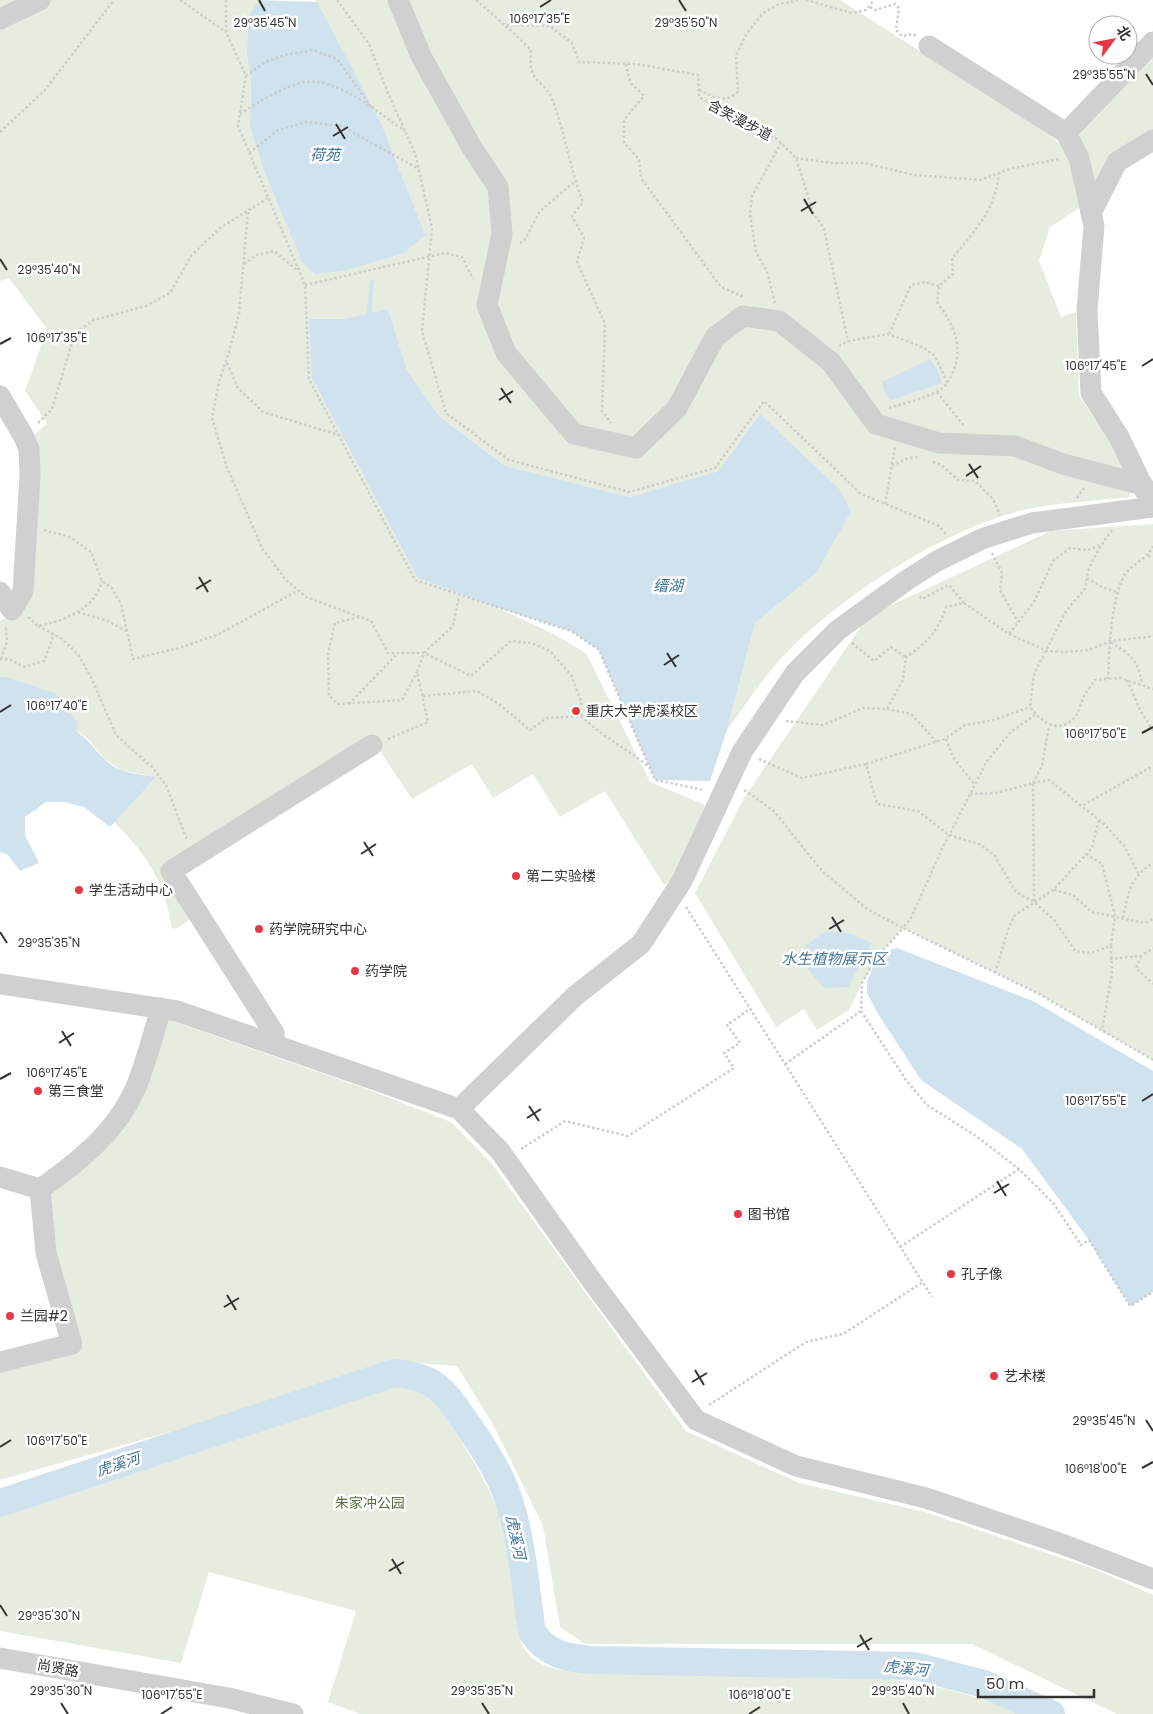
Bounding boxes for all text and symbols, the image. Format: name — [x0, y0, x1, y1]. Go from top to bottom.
text: 106°17'35"E — [510, 10, 570, 27]
text: 29°35'45"N — [234, 14, 296, 31]
text: 29°35'50"N — [655, 14, 717, 31]
north arrow — [1088, 15, 1138, 65]
text: 北 — [1112, 22, 1136, 44]
text: 29°35'55"N — [1073, 66, 1135, 83]
street label: 含笑漫步道 — [704, 95, 776, 145]
water label: 荷苑 — [310, 144, 342, 165]
text: 29°35'40"N — [18, 261, 80, 278]
text: 106°17'35"E — [27, 329, 87, 346]
text: 106°17'45"E — [1066, 357, 1126, 374]
water label: 缙湖 — [653, 575, 685, 596]
text: 106°17'40"E — [27, 697, 87, 714]
place label: 重庆大学虎溪校区 — [586, 701, 698, 721]
marker: 重庆大学虎溪校区 — [570, 705, 582, 717]
text: 106°17'50"E — [1066, 725, 1126, 742]
place label: 第二实验楼 — [526, 866, 596, 886]
marker: 第二实验楼 — [510, 870, 522, 882]
place label: 学生活动中心 — [89, 880, 173, 900]
marker: 学生活动中心 — [73, 884, 85, 896]
place label: 药学院研究中心 — [269, 919, 367, 939]
marker: 药学院研究中心 — [253, 923, 265, 935]
text: 29°35'35"N — [18, 934, 80, 951]
water label: 水生植物展示区 — [781, 948, 888, 969]
place label: 药学院 — [365, 961, 407, 981]
marker: 药学院 — [349, 965, 361, 977]
text: 106°17'45"E — [27, 1064, 87, 1081]
place label: 第三食堂 — [48, 1081, 104, 1101]
marker: 第三食堂 — [32, 1085, 44, 1097]
text: 106°17'55"E — [1066, 1092, 1126, 1109]
place label: 图书馆 — [748, 1204, 790, 1224]
marker: 图书馆 — [732, 1208, 744, 1220]
place label: 孔子像 — [961, 1264, 1003, 1284]
marker: 孔子像 — [945, 1268, 957, 1280]
place label: 兰园#2 — [20, 1306, 68, 1326]
marker: 兰园#2 — [4, 1310, 16, 1322]
place label: 艺术楼 — [1004, 1366, 1046, 1386]
marker: 艺术楼 — [988, 1370, 1000, 1382]
text: 29°35'45"N — [1073, 1412, 1135, 1429]
text: 106°17'50"E — [27, 1432, 87, 1449]
water label: 虎溪河 — [93, 1446, 145, 1481]
text: 106°18'00"E — [1065, 1460, 1127, 1477]
park label: 朱家冲公园 — [335, 1493, 405, 1513]
water label: 虎溪河 — [501, 1513, 532, 1564]
text: 29°35'30"N — [18, 1607, 80, 1624]
street label: 尚贤路 — [36, 1655, 80, 1681]
water label: 虎溪河 — [883, 1655, 932, 1681]
scale bar — [978, 1666, 1094, 1698]
text: 50 m — [986, 1673, 1024, 1694]
text: 29°35'30"N — [30, 1682, 92, 1699]
text: 29°35'35"N — [451, 1682, 513, 1699]
text: 29°35'40"N — [872, 1682, 934, 1699]
text: 106°17'55"E — [142, 1686, 202, 1703]
text: 106°18'00"E — [729, 1686, 791, 1703]

